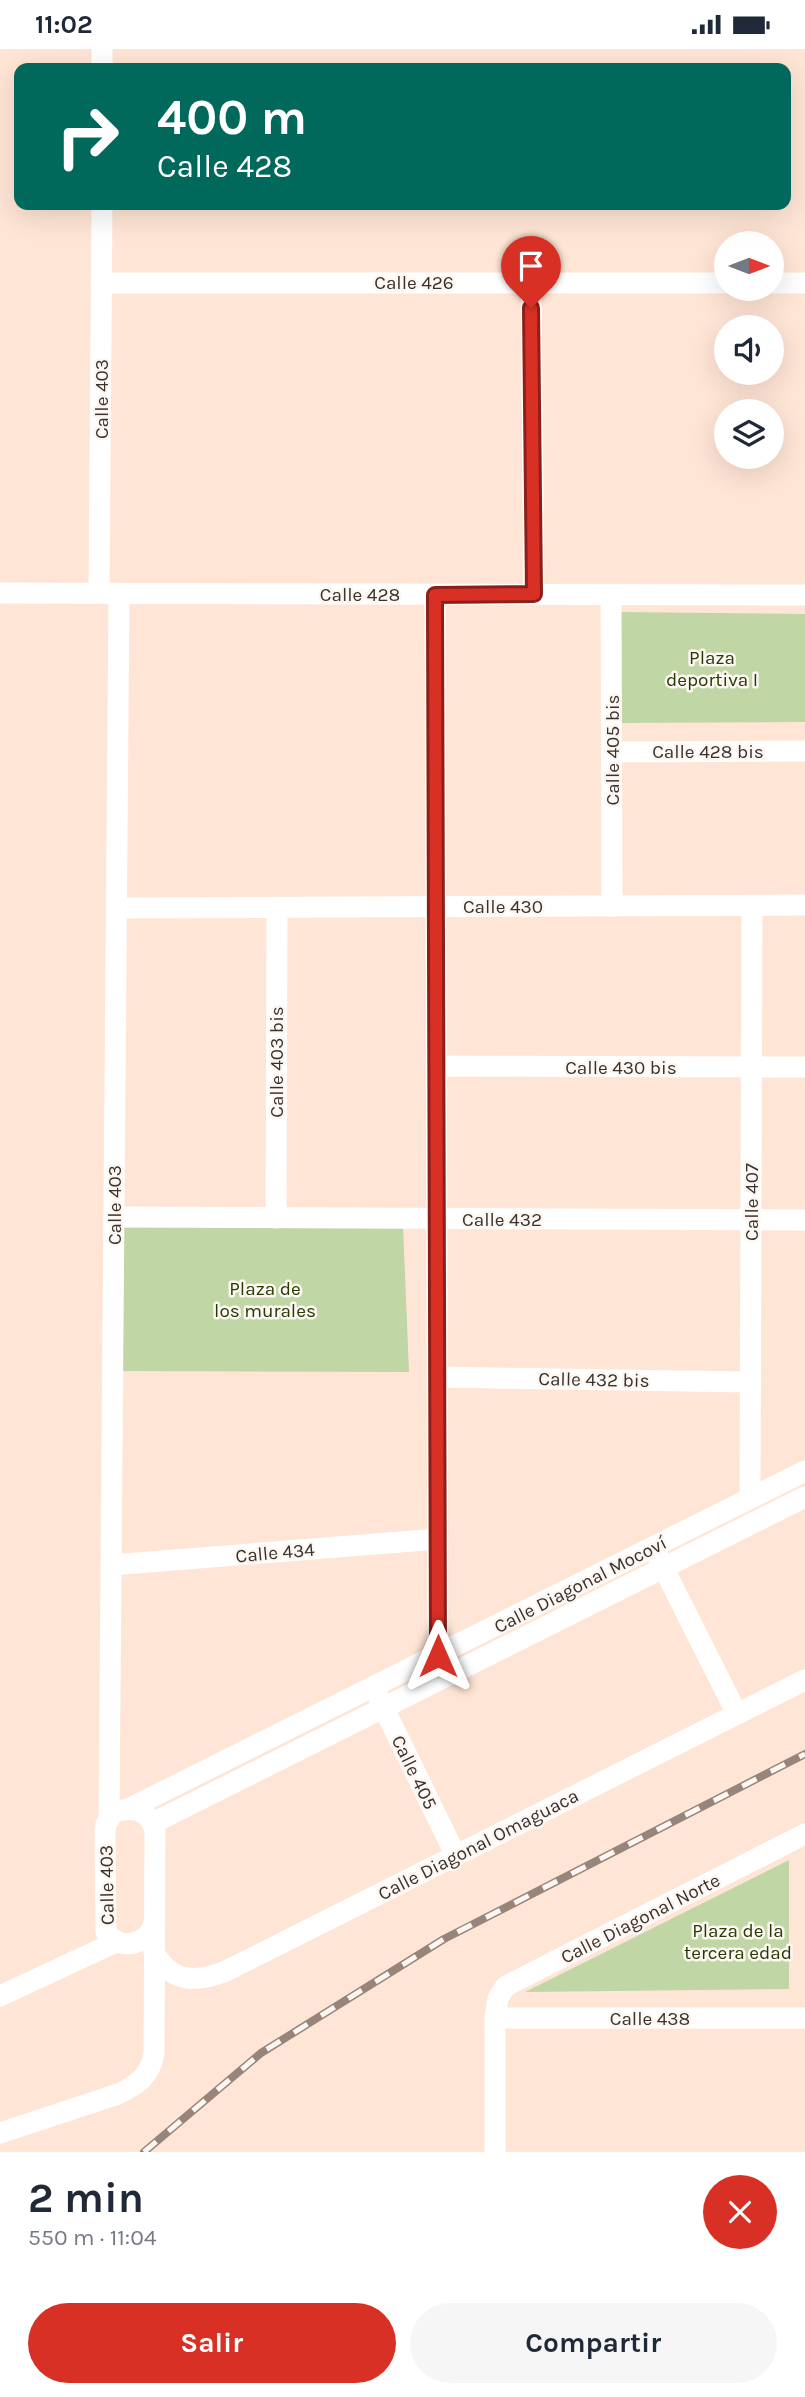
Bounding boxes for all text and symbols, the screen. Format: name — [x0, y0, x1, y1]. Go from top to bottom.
text: 11:02 — [35, 9, 93, 40]
text: 400 m — [157, 89, 307, 146]
icon: right — [42, 91, 133, 182]
text: Calle 428 — [157, 148, 292, 185]
north arrow — [714, 231, 784, 301]
map controls — [714, 231, 784, 469]
pin — [501, 236, 561, 308]
icon: arrive — [512, 247, 550, 285]
street label: Calle 426 — [374, 272, 454, 294]
button: sound — [714, 315, 784, 385]
street label: Calle 403 — [91, 359, 113, 439]
button: layers — [714, 399, 784, 469]
street label: Calle 428 — [320, 584, 400, 606]
park label: Plaza deportiva I — [666, 647, 758, 691]
street label: Calle 405 bis — [602, 694, 624, 806]
street label: Calle 428 bis — [652, 741, 764, 763]
street label: Calle 430 — [463, 896, 543, 918]
street label: Calle 403 bis — [266, 1006, 288, 1118]
street label: Calle 430 bis — [565, 1057, 677, 1079]
street label: Calle 407 — [741, 1163, 763, 1241]
street label: Calle 403 — [104, 1165, 126, 1245]
street label: Calle 432 — [462, 1209, 542, 1231]
park label: Plaza de los murales — [214, 1278, 316, 1322]
street label: Calle 432 bis — [538, 1368, 650, 1392]
street label: Calle Diagonal Mocoví — [491, 1532, 671, 1638]
street label: Calle 434 — [235, 1539, 316, 1567]
position arrow — [401, 1619, 475, 1693]
street label: Calle 405 — [387, 1732, 441, 1813]
street label: Calle Diagonal Omaguaca — [375, 1785, 582, 1905]
street label: Calle 403 — [95, 1845, 119, 1925]
street label: Calle Diagonal Norte — [557, 1869, 724, 1969]
park label: Plaza de la tercera edad — [684, 1920, 792, 1964]
street label: Calle 438 — [610, 2008, 690, 2030]
text: 2 min — [28, 2173, 144, 2223]
button: close — [703, 2175, 777, 2249]
text: 550 m · 11:04 — [28, 2224, 157, 2251]
button: Salir — [28, 2303, 396, 2383]
button: Compartir — [410, 2303, 777, 2383]

